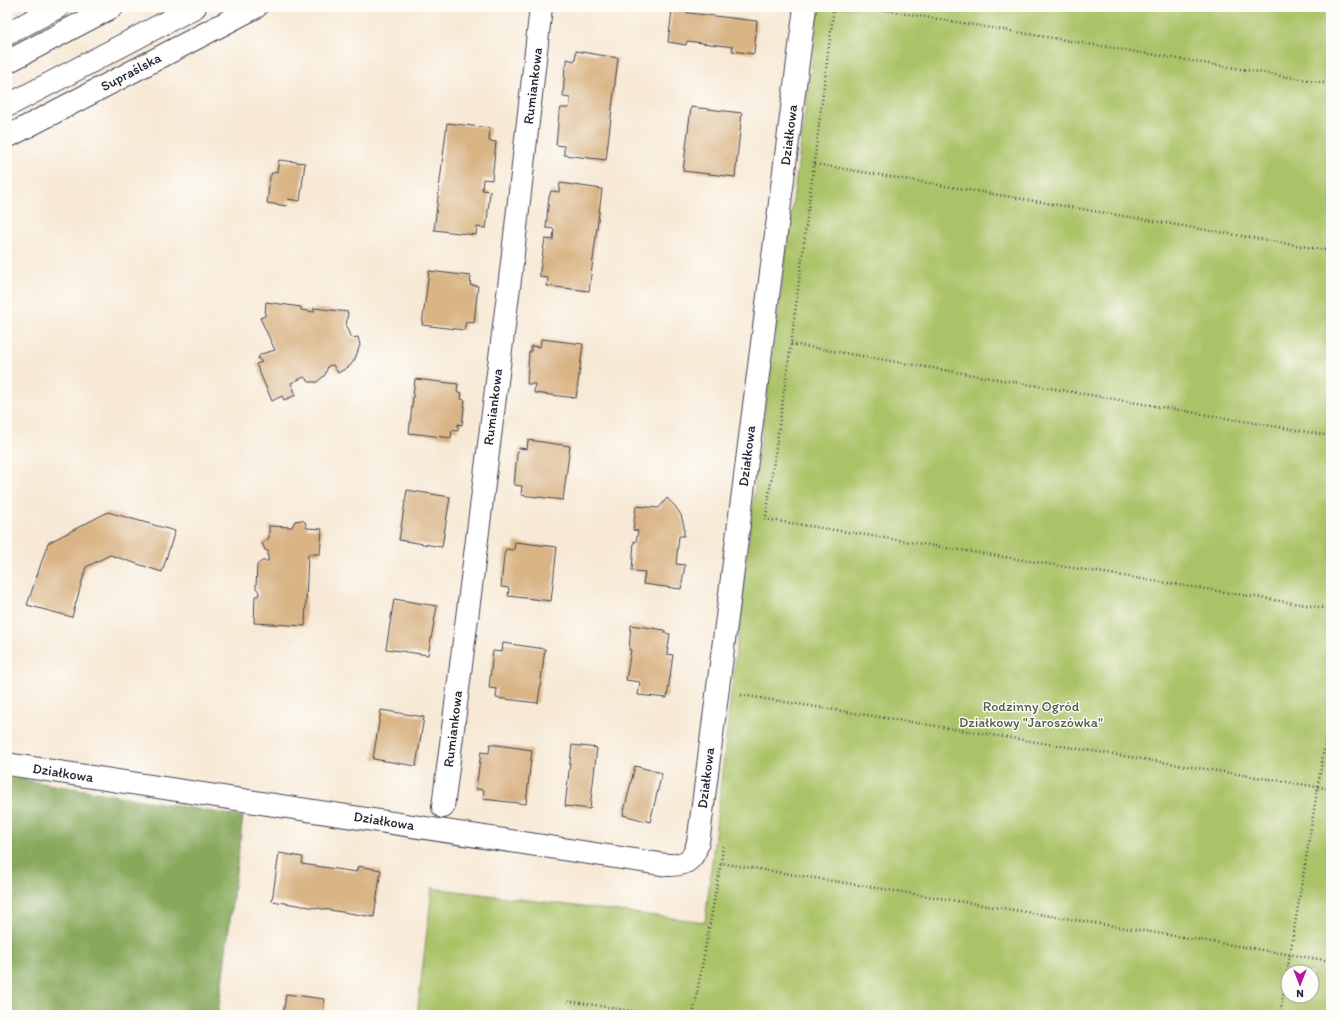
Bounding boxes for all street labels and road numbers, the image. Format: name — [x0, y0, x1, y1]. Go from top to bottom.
street label: Rumiankowa — [520, 47, 546, 125]
street label: Supraślska — [98, 49, 165, 95]
street label: Działkowa — [777, 103, 801, 166]
street label: Rumiankowa — [480, 368, 506, 446]
street label: Działkowa — [735, 424, 759, 487]
street label: Rumiankowa — [440, 690, 466, 768]
street label: Działkowa — [694, 746, 718, 809]
street label: Działkowa — [31, 760, 95, 786]
street label: Działkowa — [352, 808, 416, 834]

